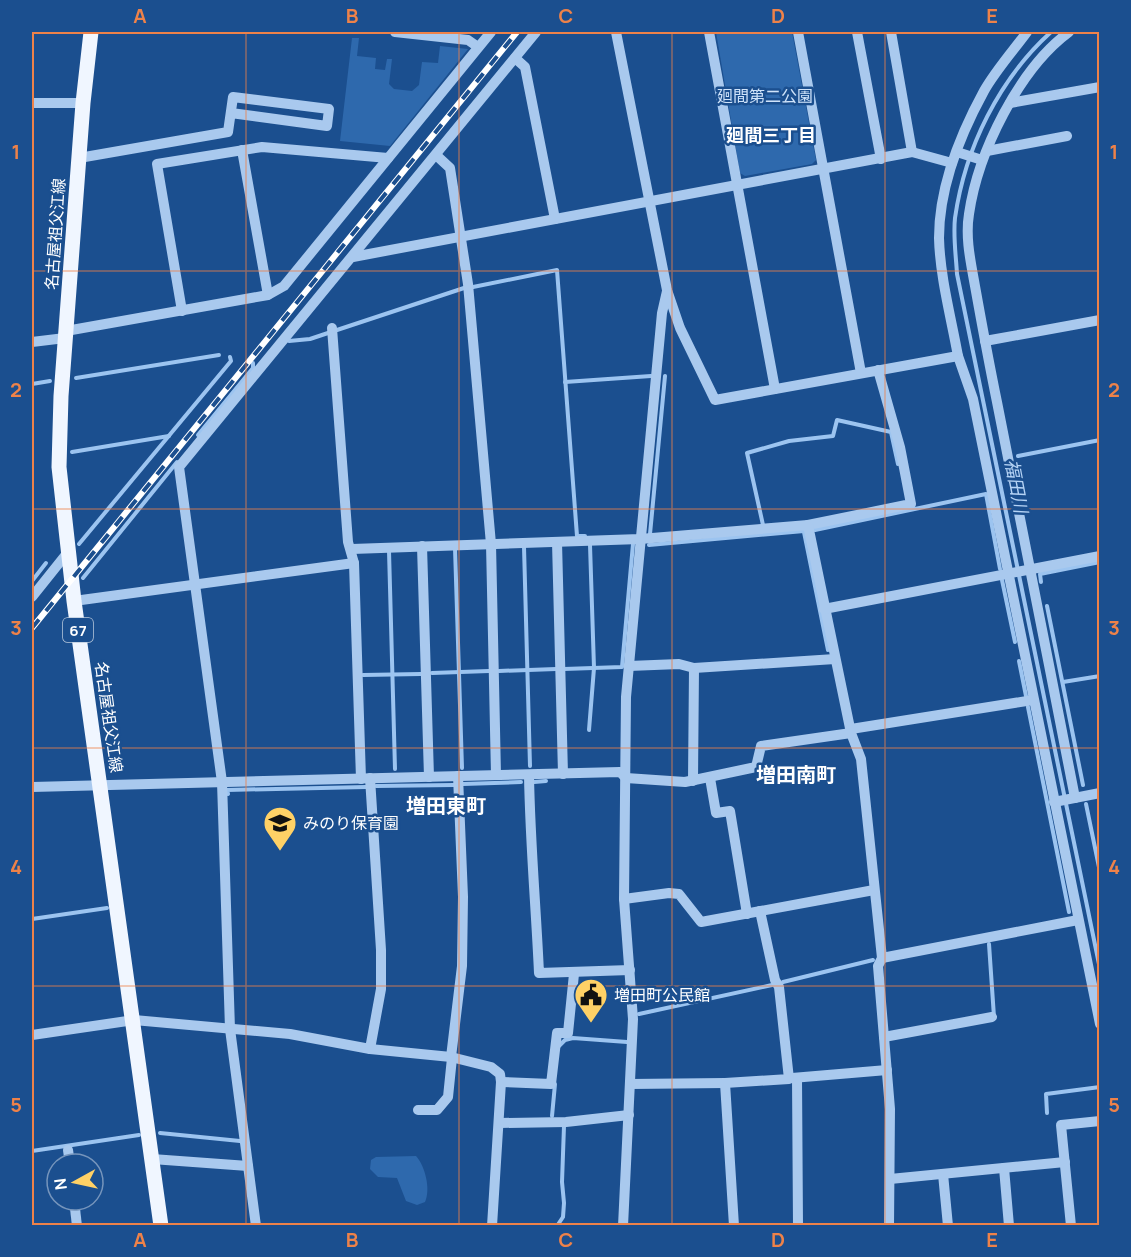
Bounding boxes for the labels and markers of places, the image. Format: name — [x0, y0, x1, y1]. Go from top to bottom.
school or university icon: みのり保育園 — [262, 805, 298, 852]
place label: みのり保育園 — [303, 812, 399, 834]
public building icon: 増田町公民館 — [573, 977, 609, 1024]
place label: 増田町公民館 — [614, 984, 710, 1006]

